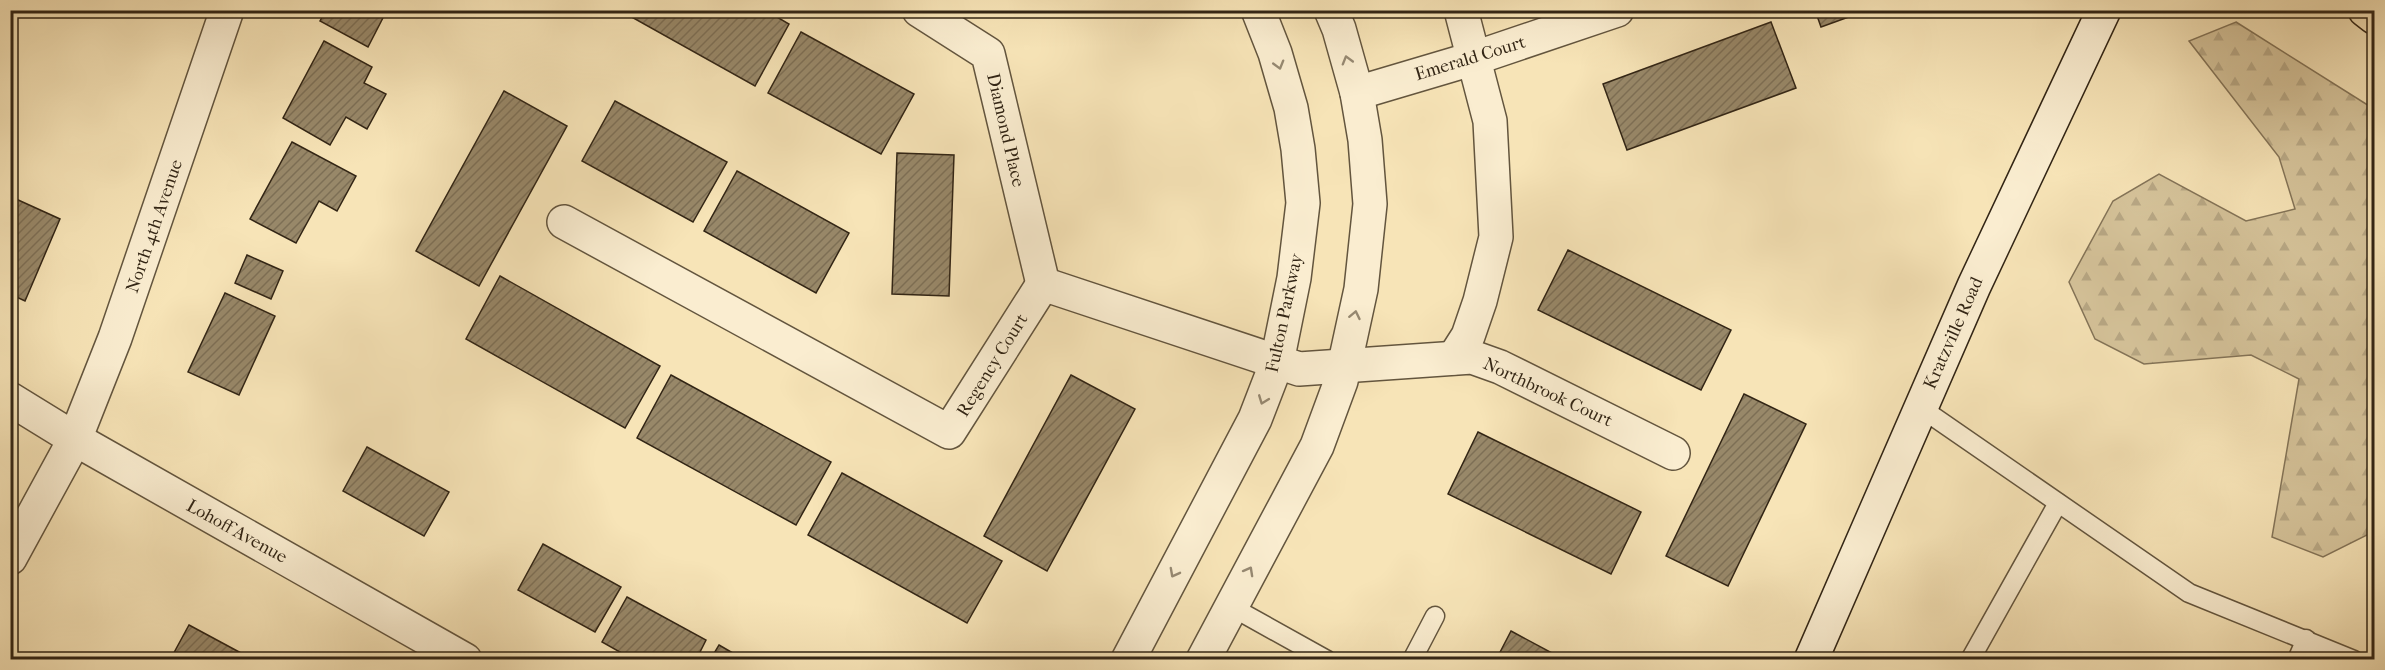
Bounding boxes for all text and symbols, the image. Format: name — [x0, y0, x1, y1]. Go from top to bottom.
street label: Emerald Court — [1412, 31, 1529, 85]
one-way arrow — [1342, 55, 1354, 66]
one-way arrow — [1272, 59, 1284, 70]
street label: Diamond Place — [982, 71, 1029, 189]
street label: North 4th Avenue — [122, 157, 187, 296]
street label: Fulton Parkway — [1262, 250, 1308, 374]
street label: Kratzville Road — [1919, 274, 1988, 393]
street label: Regency Court — [952, 309, 1033, 421]
one-way arrow — [1348, 310, 1361, 320]
street label: Northbrook Court — [1480, 353, 1616, 432]
one-way arrow — [1257, 394, 1270, 404]
street label: Lohoff Avenue — [183, 495, 291, 568]
one-way arrow — [1242, 566, 1253, 577]
one-way arrow — [1170, 567, 1181, 577]

